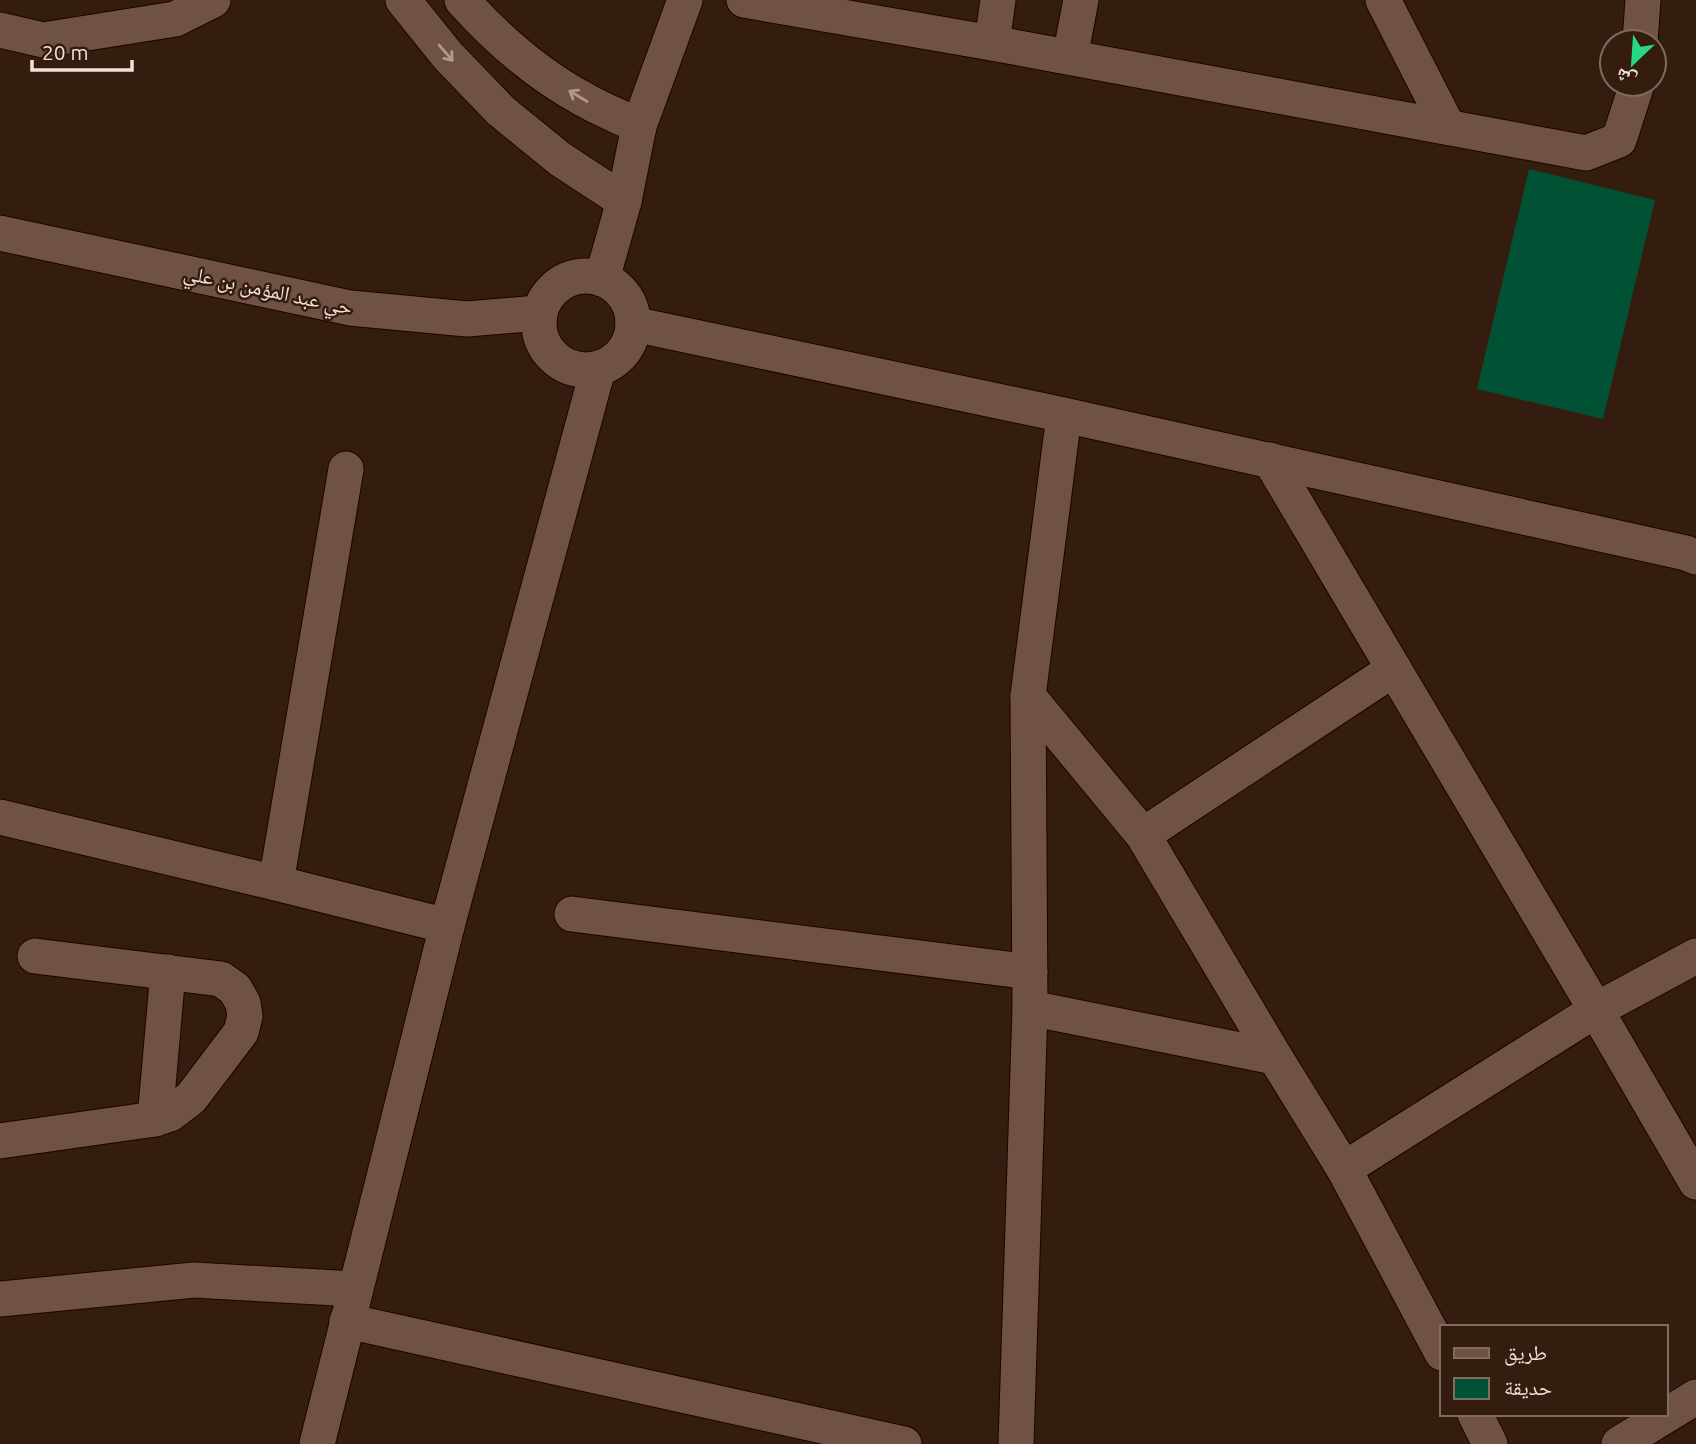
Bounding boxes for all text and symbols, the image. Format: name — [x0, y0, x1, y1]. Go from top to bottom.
scale bar — [32, 28, 131, 72]
north arrow — [1598, 28, 1668, 98]
text: 20 m — [42, 40, 89, 64]
one-way arrow — [438, 44, 454, 62]
text: ش — [1612, 63, 1640, 93]
one-way arrow — [569, 88, 589, 102]
street label: حي عبد المؤمن بن علي — [181, 259, 355, 324]
legend — [1440, 1325, 1668, 1416]
text: طريق — [1504, 1340, 1547, 1366]
text: حديقة — [1504, 1375, 1552, 1399]

